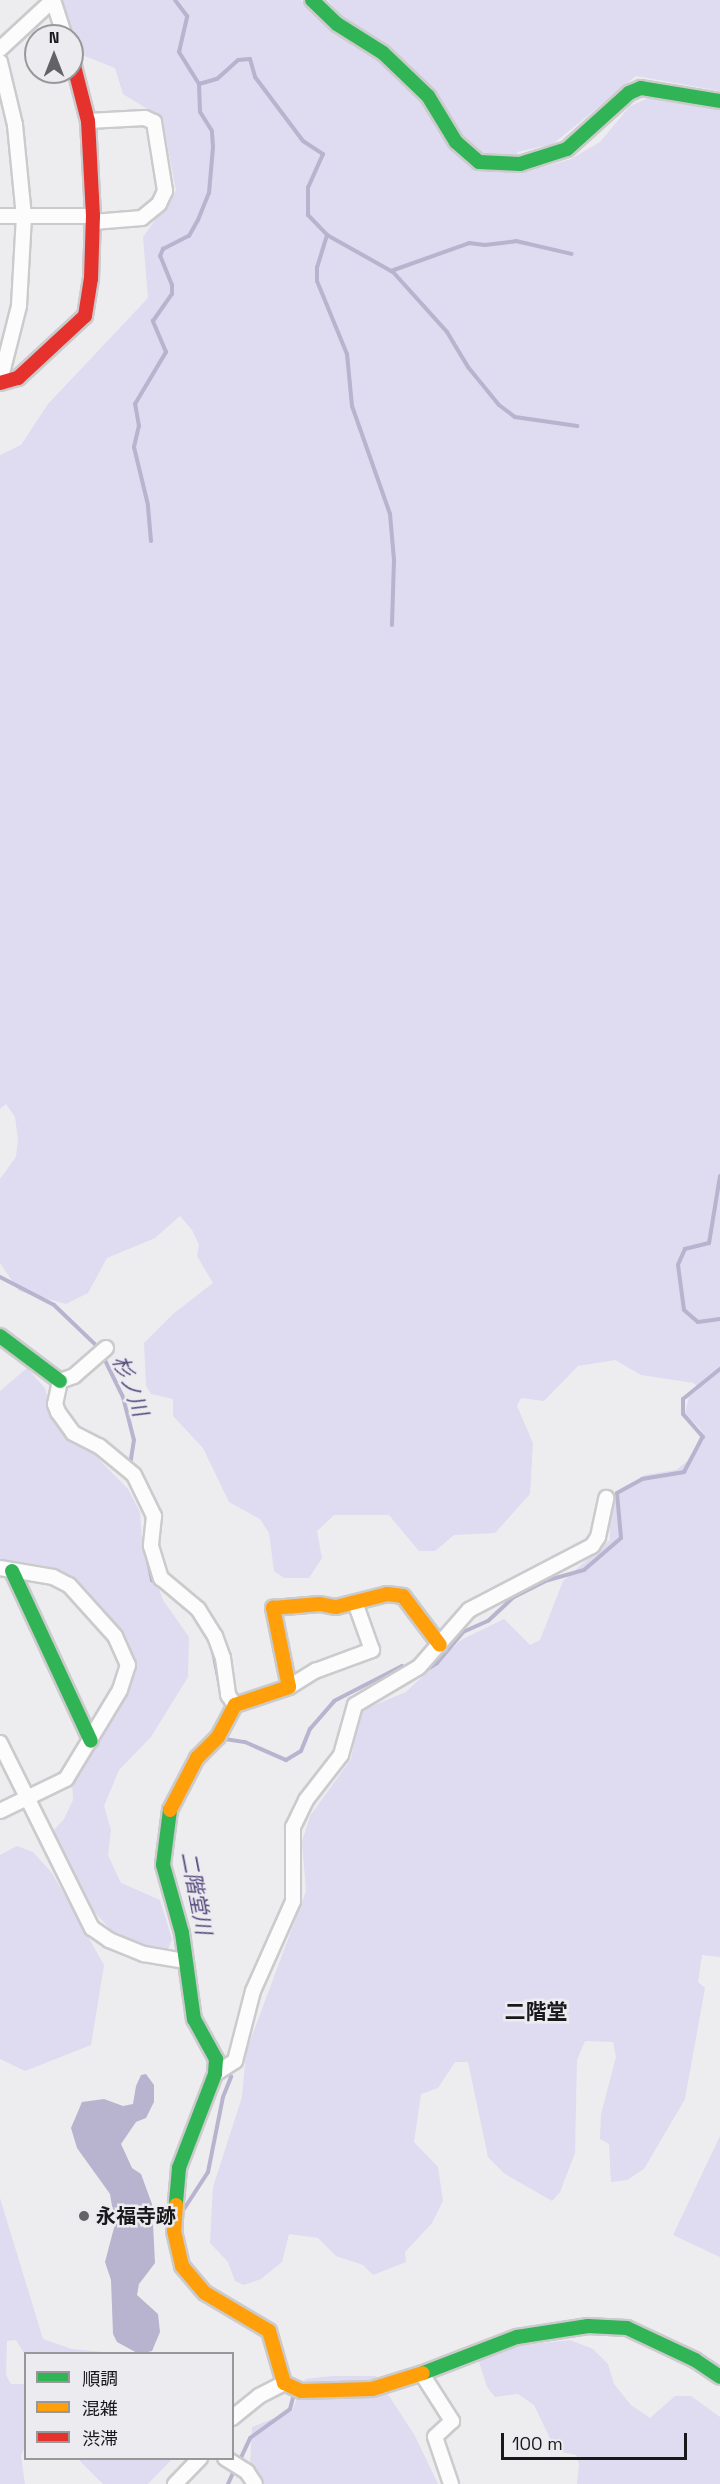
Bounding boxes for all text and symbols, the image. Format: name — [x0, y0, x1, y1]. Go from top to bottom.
north arrow — [24, 24, 84, 84]
text: N — [49, 27, 59, 48]
water label: 杉ノ川 — [107, 1352, 153, 1420]
water label: 二階堂川 — [176, 1849, 216, 1937]
district label: 二階堂 — [505, 1999, 567, 2025]
place label: 永福寺跡 — [96, 2204, 176, 2228]
marker: 永福寺跡 — [77, 2209, 91, 2223]
legend — [24, 2352, 234, 2460]
text: 順調 — [82, 2367, 118, 2390]
text: 混雑 — [82, 2397, 118, 2420]
scale bar — [504, 2421, 690, 2459]
text: 渋滞 — [82, 2427, 118, 2450]
text: 100 m — [512, 2432, 563, 2455]

